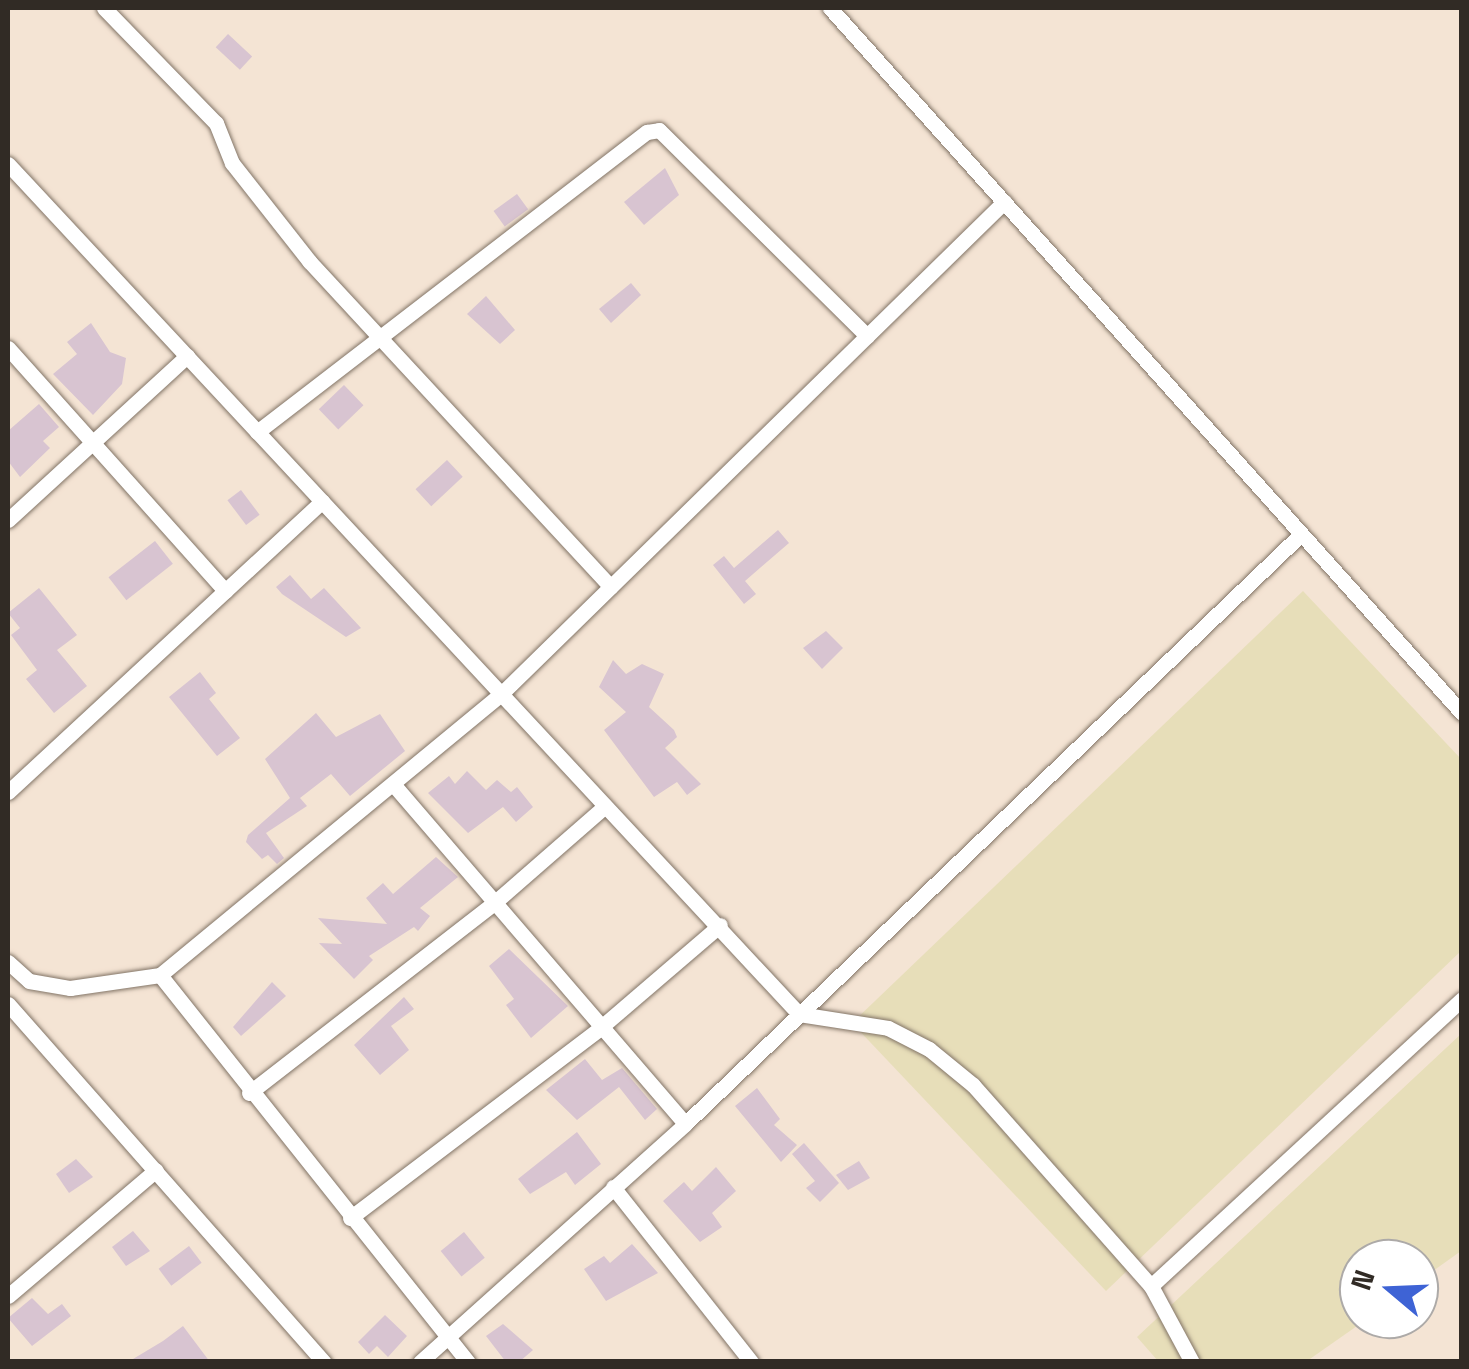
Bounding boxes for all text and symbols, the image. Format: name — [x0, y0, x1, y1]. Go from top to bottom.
north arrow — [1339, 1239, 1439, 1339]
text: N — [1342, 1265, 1383, 1295]

